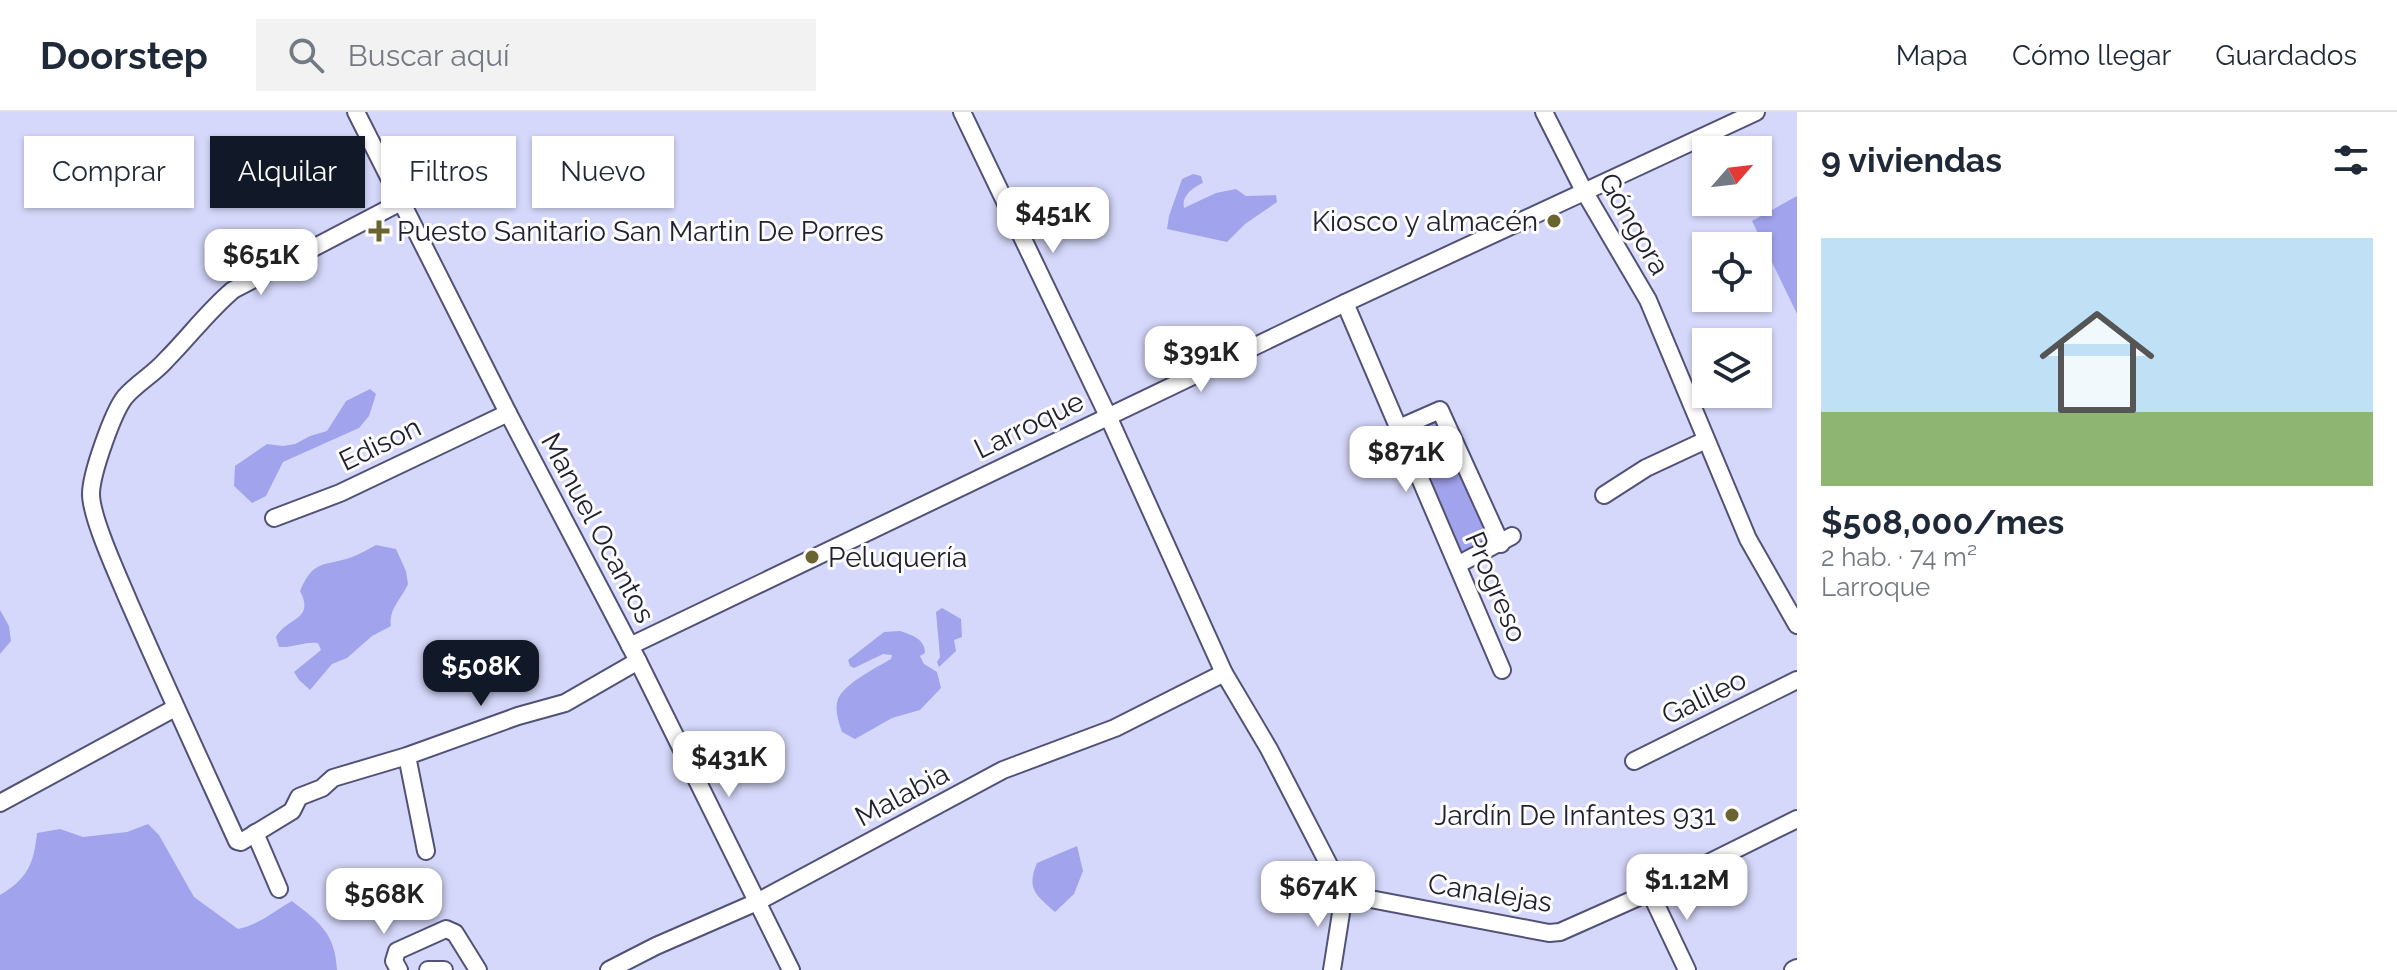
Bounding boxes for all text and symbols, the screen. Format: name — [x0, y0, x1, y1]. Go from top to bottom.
search box — [256, 19, 816, 91]
text: Doorstep — [40, 33, 208, 78]
icon: search — [284, 33, 328, 77]
text: Buscar aquí — [348, 38, 510, 73]
text: Mapa — [1896, 39, 1968, 72]
text: Cómo llegar — [2012, 39, 2171, 72]
text: Guardados — [2215, 39, 2357, 72]
chip: Comprar — [24, 136, 194, 208]
chip: Alquilar — [210, 136, 365, 208]
chip: Filtros — [381, 136, 516, 208]
chip: Nuevo — [532, 136, 674, 208]
north arrow — [1692, 136, 1772, 216]
map controls — [1692, 136, 1772, 408]
icon: filters — [2329, 138, 2373, 182]
text: 9 viviendas — [1821, 140, 2002, 180]
street label: Góngora — [1592, 167, 1676, 281]
pin: $451K — [997, 187, 1109, 255]
text: $451K — [1015, 198, 1091, 228]
place label: Kiosco y almacén — [1312, 205, 1538, 238]
marker: Kiosco y almacén — [1545, 212, 1563, 230]
place label: Puesto Sanitario San Martin De Porres — [397, 215, 884, 248]
marker: Puesto Sanitario San Martin De Porres — [368, 220, 390, 242]
pin: $651K — [205, 229, 317, 297]
button: locate — [1692, 232, 1772, 312]
text: $651K — [223, 240, 299, 270]
icon: home — [2025, 290, 2169, 434]
pin: $391K — [1145, 326, 1257, 394]
button: layers — [1692, 328, 1772, 408]
text: $391K — [1163, 337, 1239, 367]
street label: Larroque — [969, 384, 1089, 466]
street label: Edison — [334, 410, 426, 478]
pin: $871K — [1350, 426, 1462, 494]
street label: Manuel Ocantos — [534, 427, 662, 629]
text: $871K — [1367, 437, 1445, 467]
text: $508,000/mes — [1821, 502, 2064, 542]
street label: Progreso — [1458, 527, 1534, 647]
place label: Peluquería — [828, 541, 967, 574]
text: 2 hab. · 74 m² — [1821, 542, 1977, 572]
marker: Peluquería — [803, 548, 821, 566]
text: Larroque — [1821, 572, 1930, 602]
pin: $508K — [425, 640, 537, 708]
text: $508K — [441, 651, 521, 681]
street label: Galileo — [1656, 662, 1752, 732]
pin: $431K — [673, 731, 785, 799]
text: $431K — [691, 742, 767, 772]
street label: Malabia — [850, 757, 954, 833]
place label: Jardín De Infantes 931 — [1434, 799, 1716, 832]
marker: Jardín De Infantes 931 — [1723, 806, 1741, 824]
pin: $1.12M — [1622, 854, 1752, 922]
pin: $674K — [1262, 861, 1374, 929]
text: $1.12M — [1644, 865, 1730, 895]
street label: Canalejas — [1426, 867, 1554, 919]
pin: $568K — [328, 868, 440, 936]
text: $674K — [1279, 872, 1357, 902]
text: $568K — [344, 879, 424, 909]

